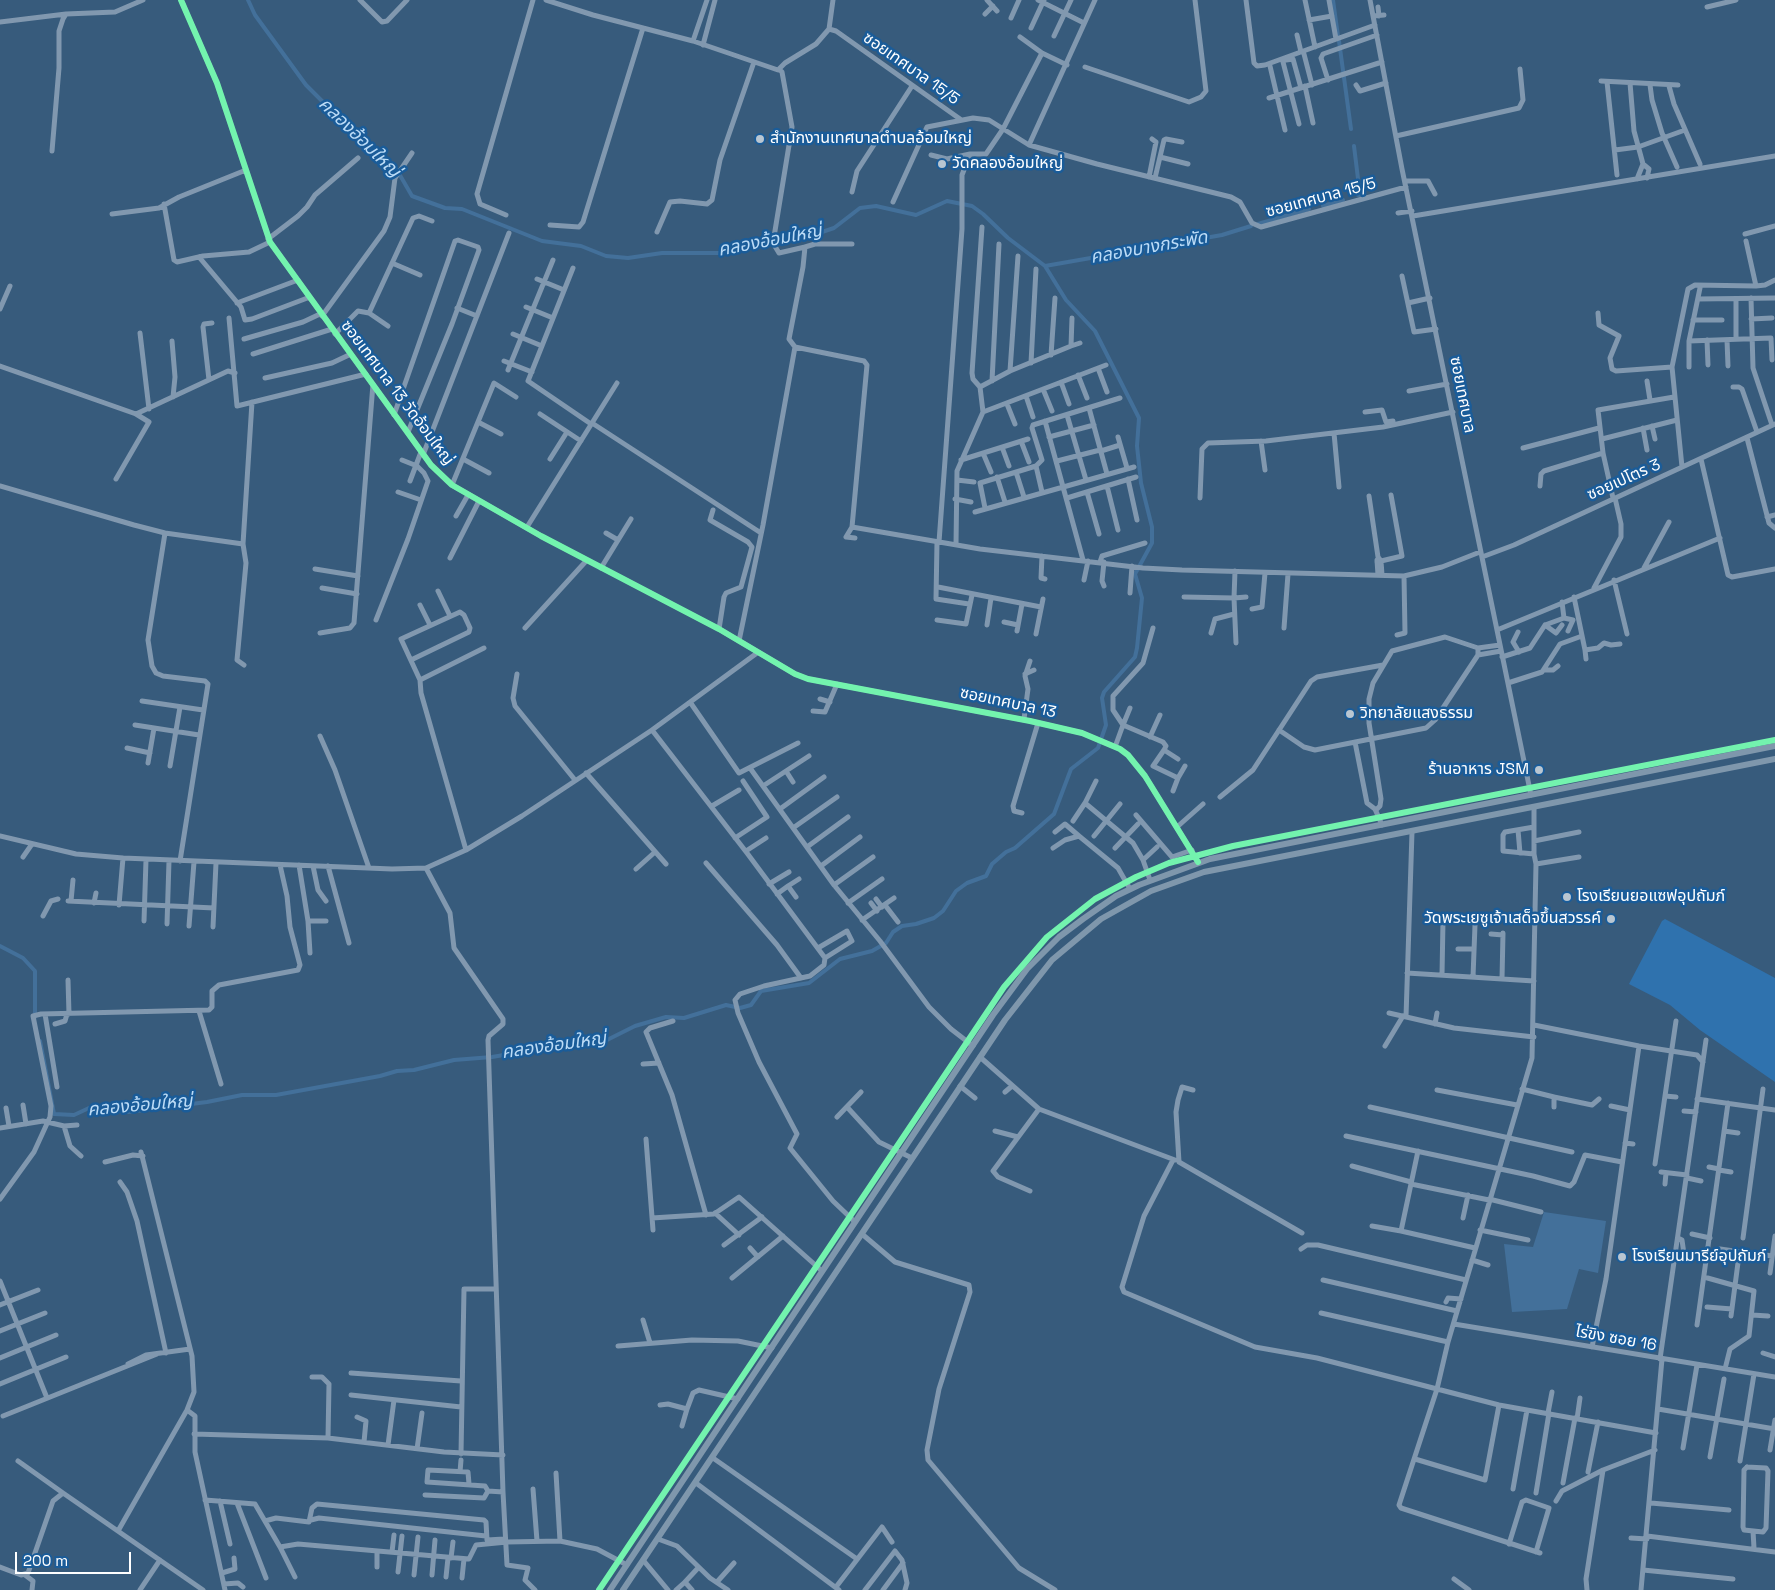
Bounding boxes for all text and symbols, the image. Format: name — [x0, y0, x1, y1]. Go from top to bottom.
street label: ซอยเทศบาล 15/5 — [859, 29, 963, 109]
water label: คลองอ้อมใหญ่ — [314, 94, 404, 182]
place label: สำนักงานเทศบาลตำบลอ้อมใหญ่ — [770, 129, 972, 149]
marker: สำนักงานเทศบาลตำบลอ้อมใหญ่ — [754, 133, 766, 145]
place label: วัดคลองอ้อมใหญ่ — [952, 154, 1063, 174]
marker: วัดคลองอ้อมใหญ่ — [936, 158, 948, 170]
street label: ซอยเทศบาล 15/5 — [1264, 174, 1378, 222]
water label: คลองอ้อมใหญ่ — [716, 220, 824, 262]
water label: คลองบางกระพัด — [1089, 227, 1209, 269]
street label: ซอยเทศบาล 13 วัดอ้อมใหญ่ — [336, 317, 458, 469]
street label: ซอยเทศบาล — [1445, 355, 1479, 435]
street label: ซอยเปโตร 3 — [1584, 455, 1664, 505]
street label: ซอยเทศบาล 13 — [958, 683, 1058, 723]
place label: วิทยาลัยแสงธรรม — [1360, 704, 1473, 724]
marker: วิทยาลัยแสงธรรม — [1344, 708, 1356, 720]
place label: ร้านอาหาร JSM — [1428, 760, 1529, 780]
marker: ร้านอาหาร JSM — [1533, 764, 1545, 776]
place label: โรงเรียนยอแซฟอุปถัมภ์ — [1577, 887, 1725, 907]
marker: โรงเรียนยอแซฟอุปถัมภ์ — [1561, 891, 1573, 903]
place label: วัดพระเยซูเจ้าเสด็จขึ้นสวรรค์ — [1424, 909, 1601, 929]
marker: วัดพระเยซูเจ้าเสด็จขึ้นสวรรค์ — [1605, 913, 1617, 925]
water label: คลองอ้อมใหญ่ — [500, 1028, 608, 1064]
water label: คลองอ้อมใหญ่ — [87, 1091, 193, 1121]
place label: โรงเรียนมารีย์อุปถัมภ์ — [1632, 1247, 1766, 1267]
marker: โรงเรียนมารีย์อุปถัมภ์ — [1616, 1251, 1628, 1263]
street label: ไร่ขิง ซอย 16 — [1574, 1322, 1658, 1356]
scale bar — [18, 1542, 134, 1574]
text: 200 m — [23, 1551, 68, 1570]

